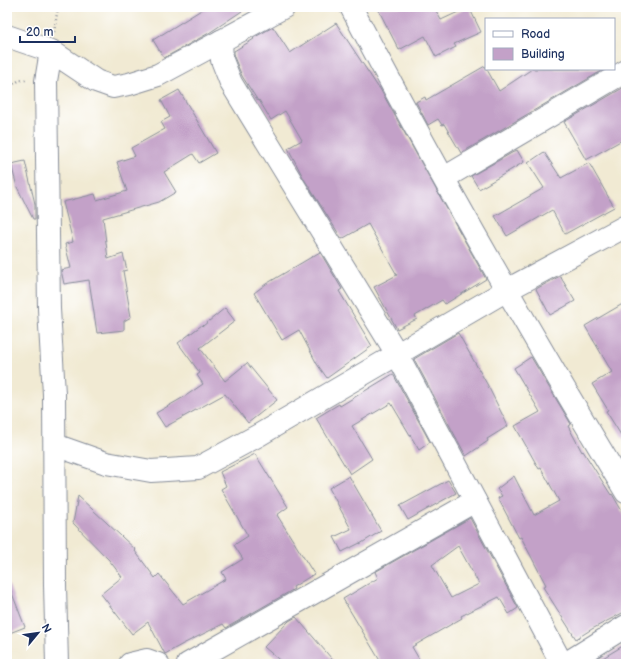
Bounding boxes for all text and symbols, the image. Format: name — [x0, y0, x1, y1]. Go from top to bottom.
scale bar — [20, 18, 75, 44]
legend — [485, 18, 615, 70]
text: 20 m — [26, 25, 53, 40]
text: Road — [521, 27, 550, 42]
text: Building — [521, 47, 565, 62]
north arrow — [18, 613, 58, 653]
text: N — [39, 622, 54, 635]

